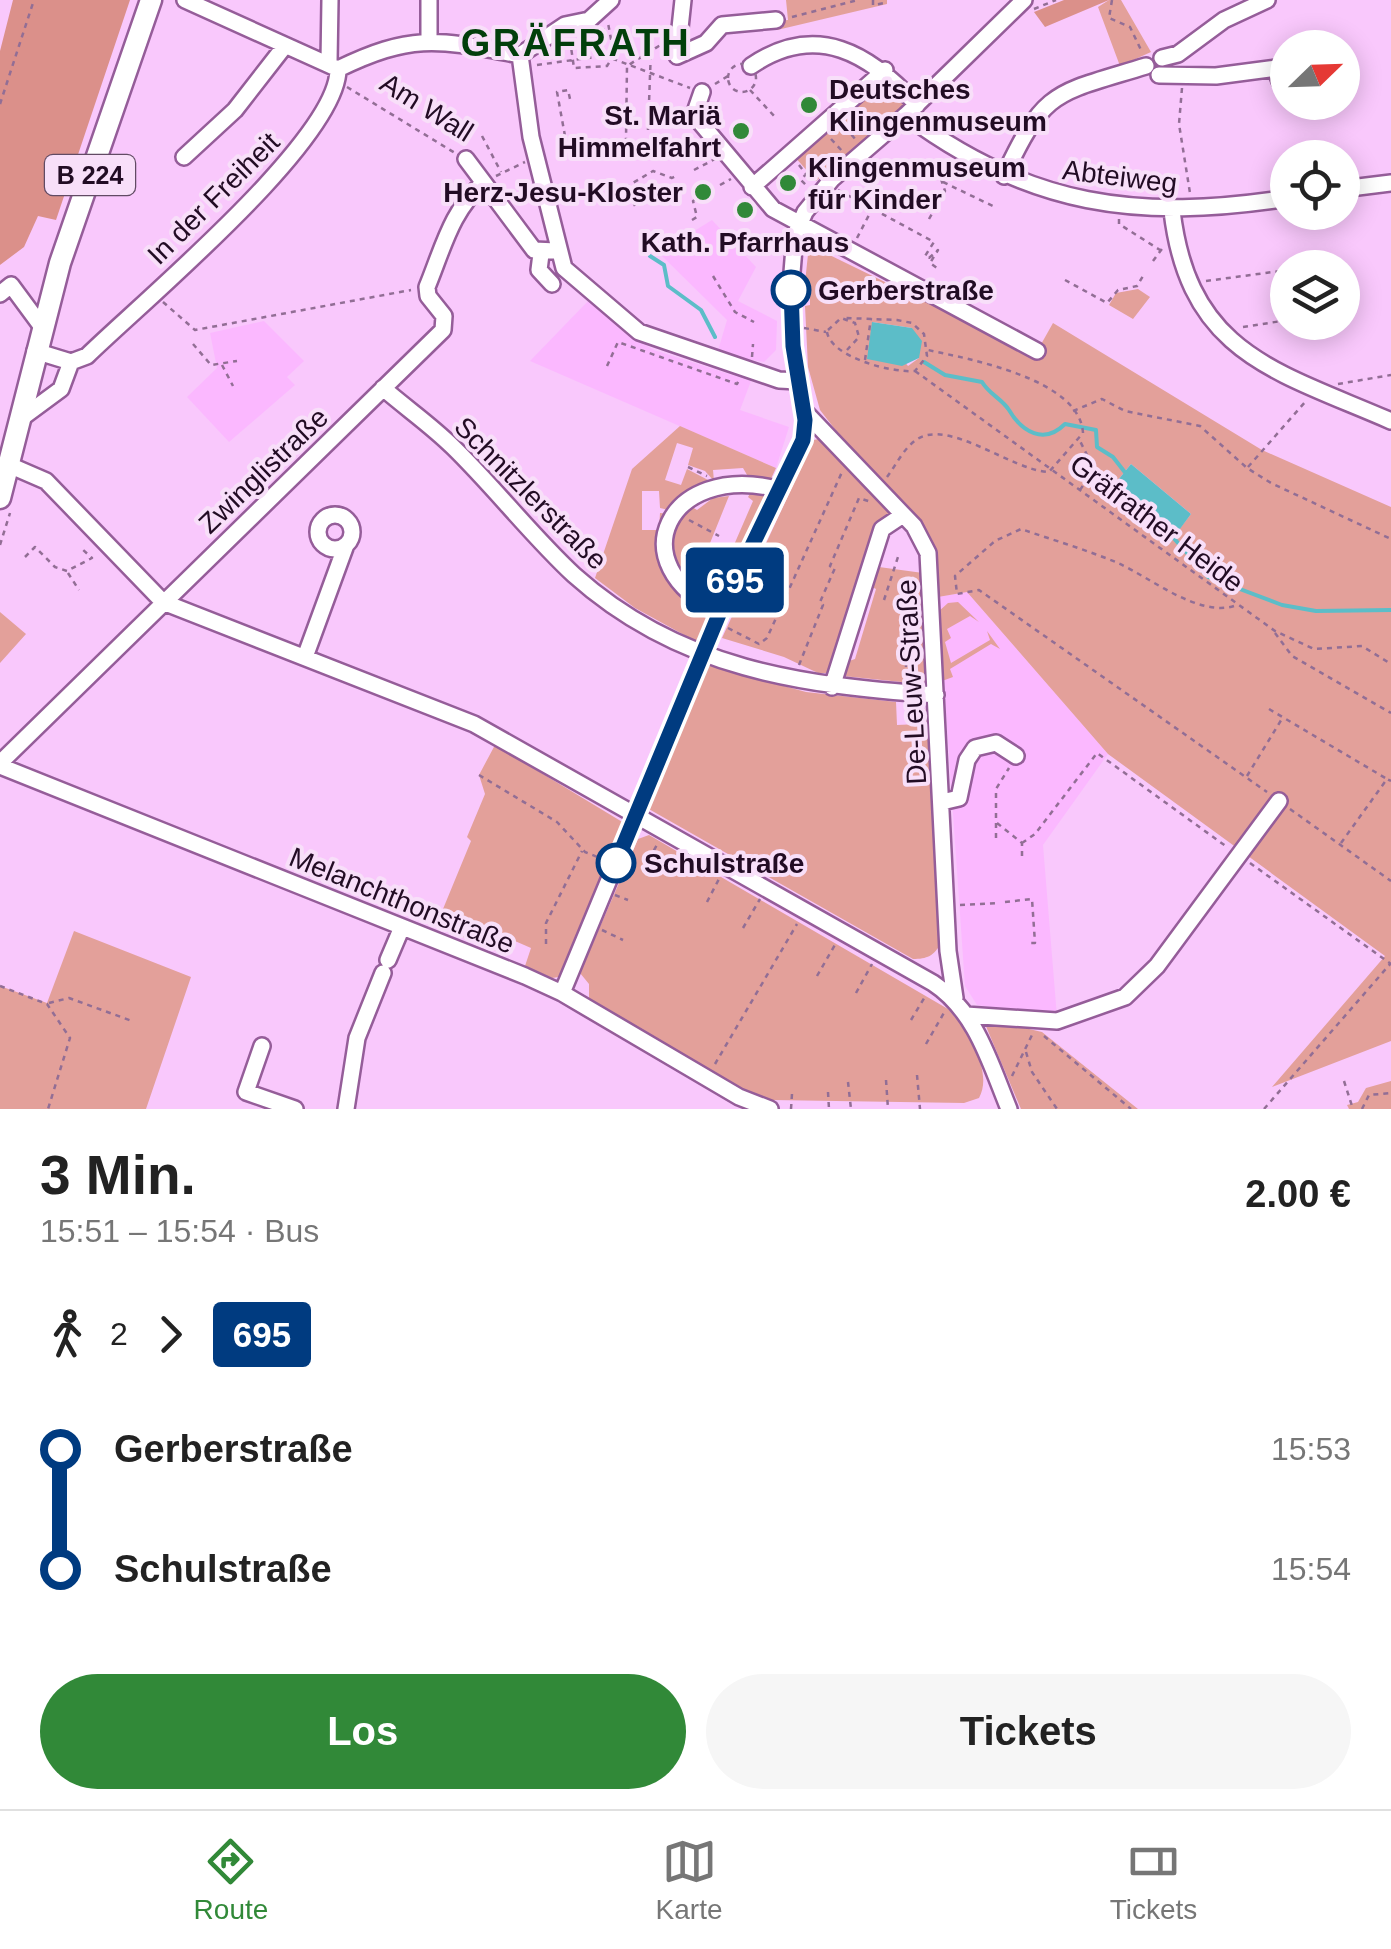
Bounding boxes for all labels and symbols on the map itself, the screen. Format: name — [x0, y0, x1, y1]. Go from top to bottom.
district label: GRÄFRATH — [461, 22, 691, 64]
north arrow — [1270, 30, 1360, 120]
street label: Am Wall — [375, 67, 479, 148]
place label: Deutsches Klingenmuseum — [829, 74, 1047, 137]
marker: Deutsches Klingenmuseum — [798, 94, 820, 116]
place label: St. Mariä Himmelfahrt — [558, 100, 721, 163]
marker: St. Mariä Himmelfahrt — [730, 120, 752, 142]
street label: In der Freiheit — [141, 126, 286, 270]
place label: Klingenmuseum für Kinder — [808, 152, 1026, 215]
street label: Abteiweg — [1061, 154, 1179, 199]
road number: B 224 — [45, 155, 135, 195]
marker: Klingenmuseum für Kinder — [777, 172, 799, 194]
place label: Herz-Jesu-Kloster — [443, 177, 683, 208]
marker: Herz-Jesu-Kloster — [692, 181, 714, 203]
marker: Kath. Pfarrhaus — [734, 199, 756, 221]
place label: Kath. Pfarrhaus — [641, 227, 849, 258]
marker: Gerberstraße — [772, 271, 810, 309]
place label: Gerberstraße — [818, 275, 994, 306]
street label: Zwinglistraße — [193, 401, 334, 539]
street label: Schnitzlerstraße — [448, 411, 613, 576]
street label: Gräfrather Heide — [1064, 448, 1249, 599]
line badge: 695 — [678, 548, 792, 612]
street label: De-Leuw-Straße — [891, 579, 932, 785]
street label: Melanchthonstraße — [285, 841, 519, 960]
marker: Schulstraße — [597, 844, 635, 882]
place label: Schulstraße — [644, 848, 804, 879]

